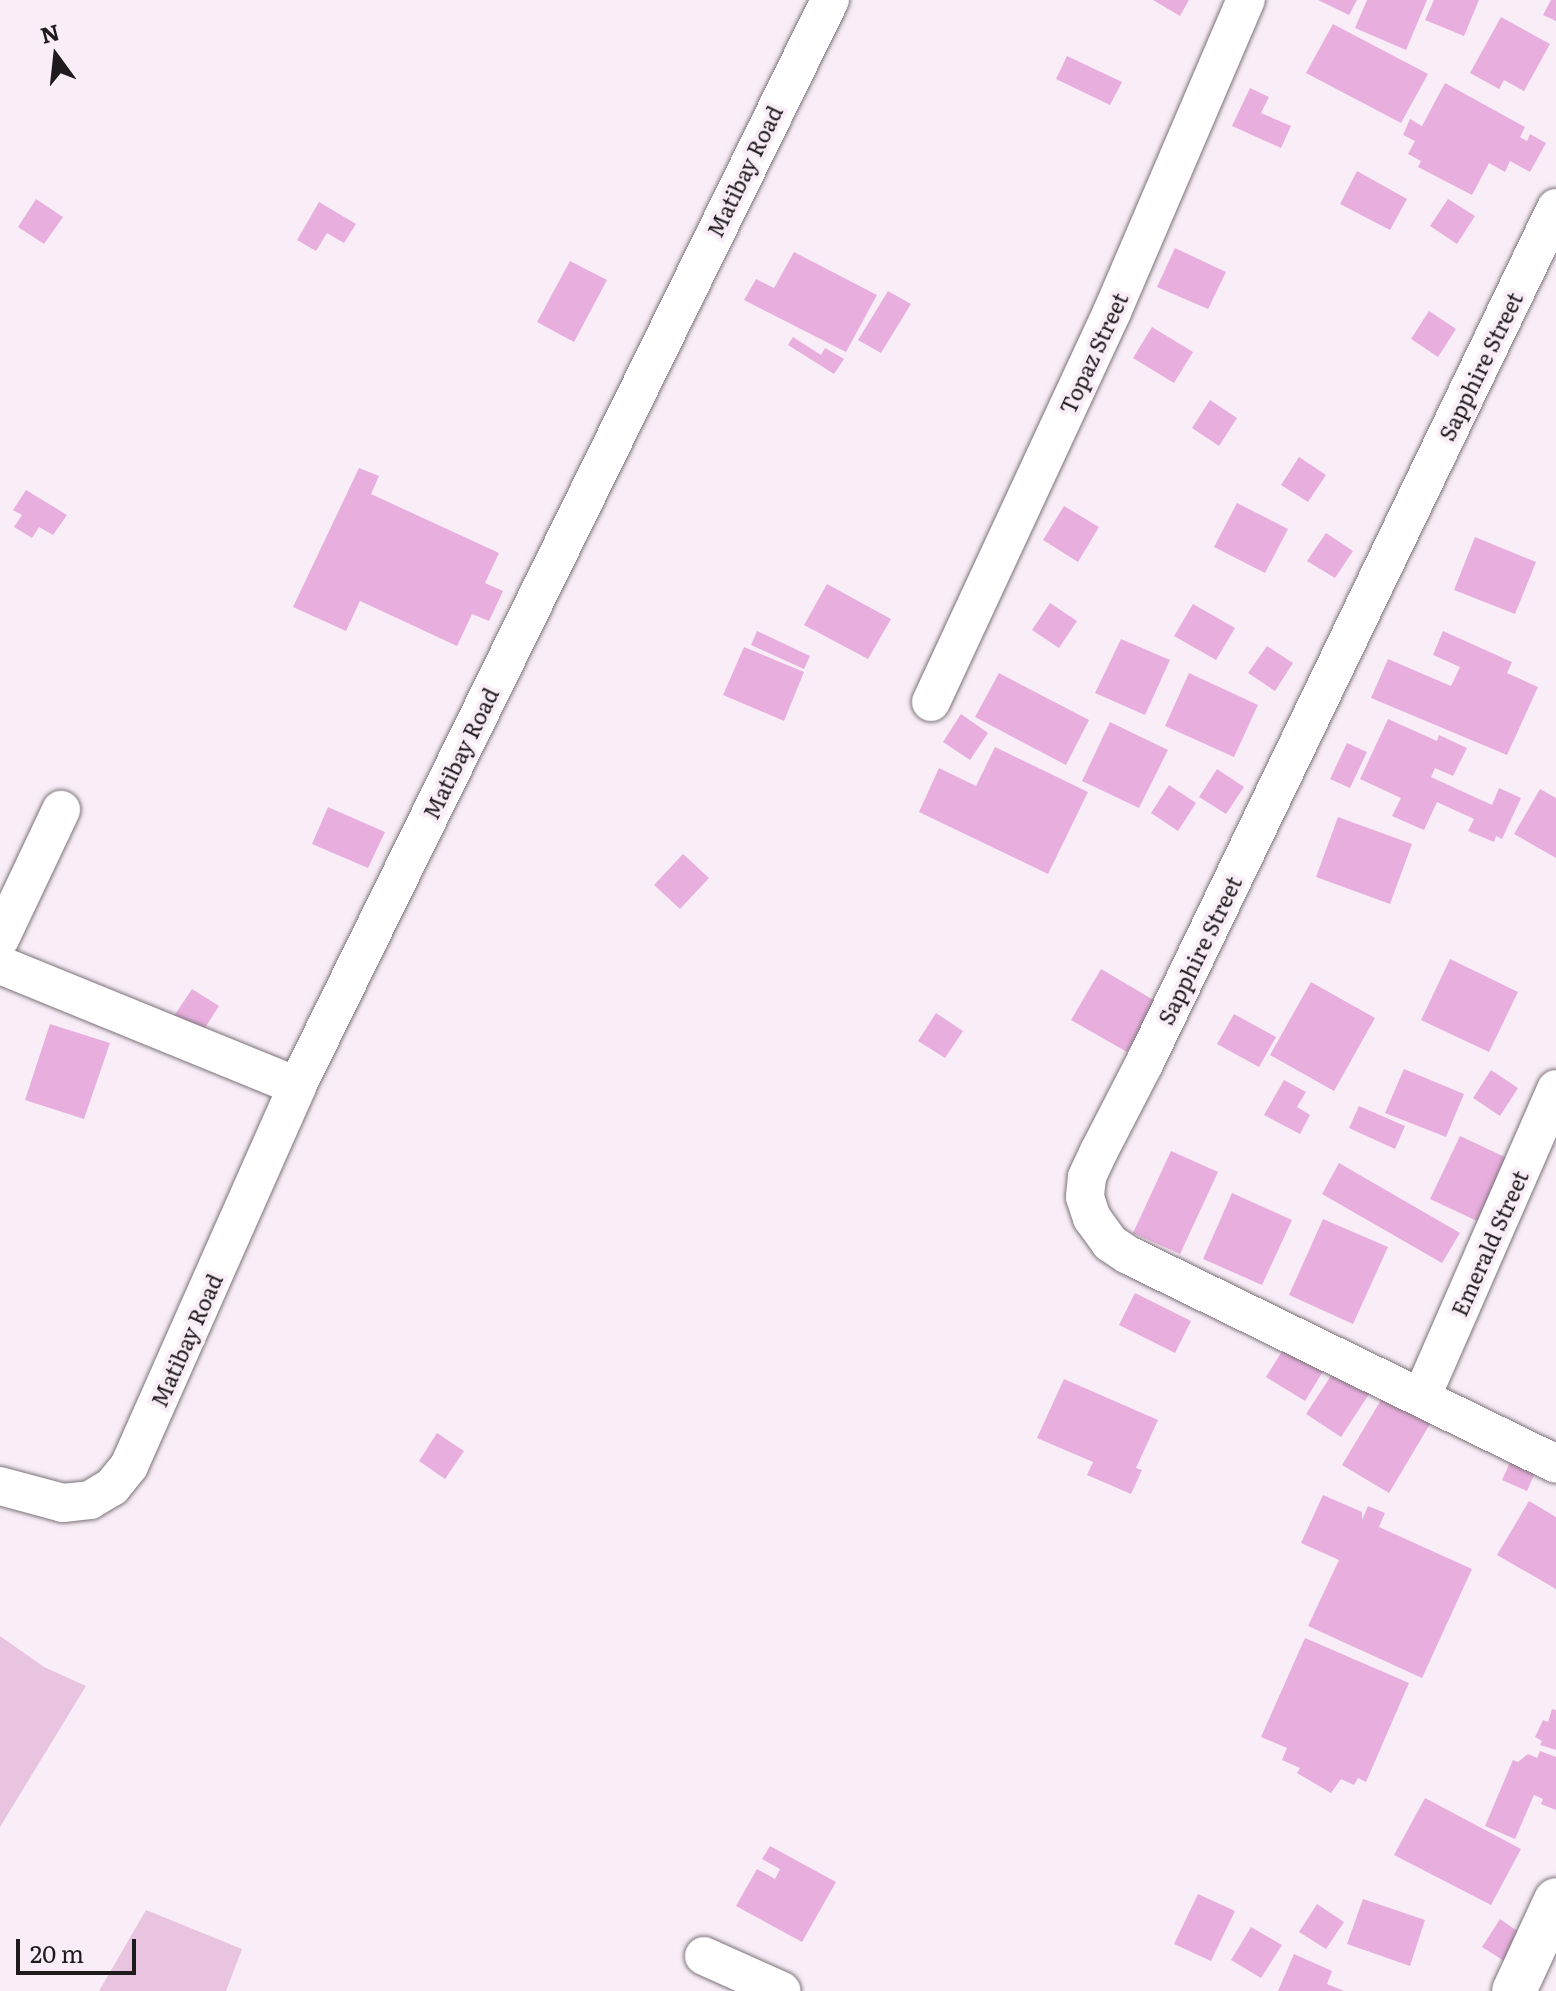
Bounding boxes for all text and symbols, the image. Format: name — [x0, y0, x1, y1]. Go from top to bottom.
text: N — [36, 14, 63, 51]
north arrow — [16, 16, 96, 96]
street label: Matibay Road — [701, 101, 787, 241]
street label: Sapphire Street — [1433, 287, 1527, 445]
street label: Topaz Street — [1053, 288, 1133, 418]
street label: Matibay Road — [417, 683, 503, 823]
street label: Sapphire Street — [1152, 871, 1246, 1029]
street label: Emerald Street — [1445, 1166, 1533, 1320]
street label: Matibay Road — [145, 1269, 227, 1411]
scale bar — [20, 1923, 140, 1973]
text: 20 m — [30, 1935, 84, 1970]

